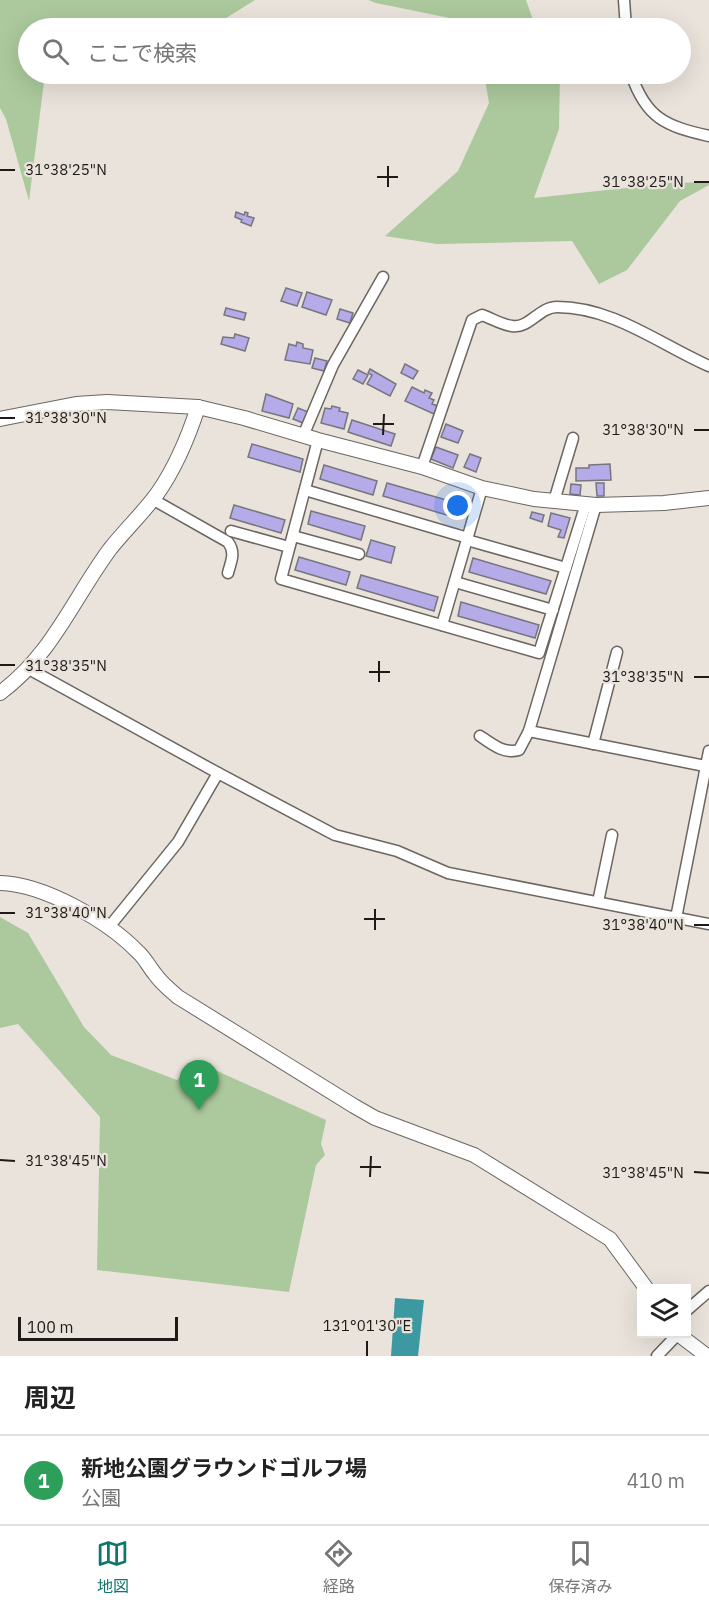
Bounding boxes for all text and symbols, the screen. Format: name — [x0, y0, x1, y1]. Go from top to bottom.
search box — [18, 18, 691, 84]
icon: search — [39, 35, 72, 68]
text: ここで検索 — [87, 38, 197, 67]
text: 31°38'25"N — [25, 160, 107, 179]
text: 31°38'25"N — [602, 172, 684, 191]
text: 31°38'30"N — [25, 408, 107, 427]
text: 31°38'30"N — [602, 420, 684, 439]
your location — [443, 491, 472, 520]
text: 31°38'35"N — [25, 656, 107, 675]
text: 31°38'35"N — [602, 667, 684, 686]
text: 31°38'40"N — [25, 903, 107, 922]
text: 31°38'40"N — [602, 915, 684, 934]
pin: 1 — [180, 1060, 218, 1110]
text: 31°38'45"N — [25, 1151, 107, 1170]
text: 31°38'45"N — [602, 1163, 684, 1182]
map controls — [637, 1284, 691, 1338]
button: layers — [637, 1284, 691, 1338]
scale bar — [18, 1314, 178, 1342]
text: 131°01'30"E — [323, 1316, 411, 1335]
text: 100 m — [27, 1317, 74, 1337]
text: 周辺 — [24, 1380, 76, 1414]
text: 新地公園グラウンドゴルフ場 — [81, 1453, 367, 1482]
text: 1 — [38, 1467, 50, 1494]
text: 410 m — [627, 1467, 685, 1494]
text: 公園 — [81, 1484, 121, 1511]
tab: 地図 — [96, 1537, 129, 1597]
tab: 経路 — [322, 1537, 355, 1597]
tab: 保存済み — [548, 1537, 612, 1597]

